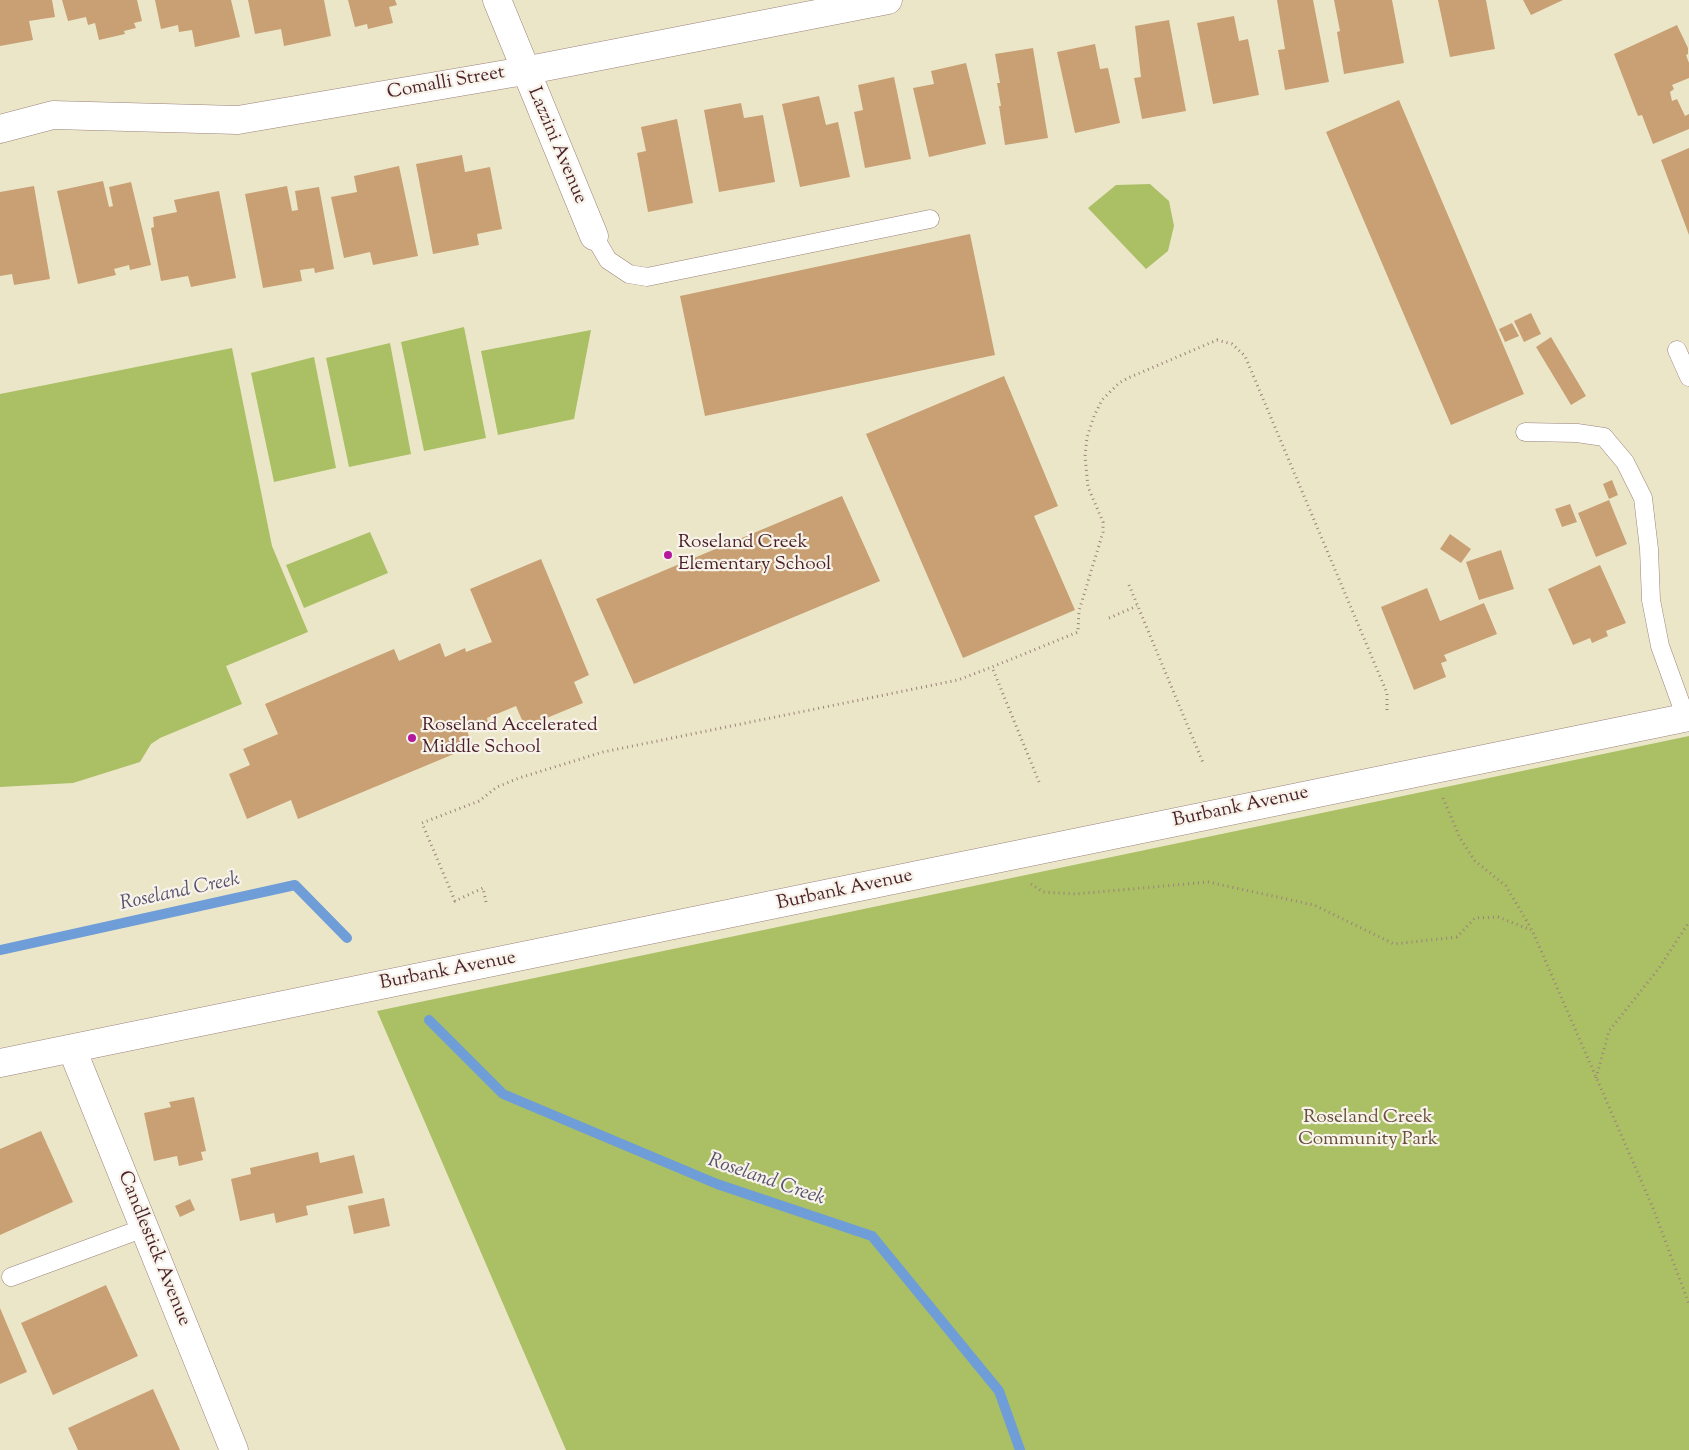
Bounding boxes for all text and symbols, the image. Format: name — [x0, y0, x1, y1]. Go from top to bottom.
street label: Comalli Street — [386, 62, 506, 106]
street label: Lazzini Avenue — [521, 84, 591, 208]
place label: Roseland Creek Elementary School — [678, 533, 831, 577]
marker: Roseland Creek Elementary School — [662, 549, 674, 561]
place label: Roseland Accelerated Middle School — [422, 716, 598, 760]
marker: Roseland Accelerated Middle School — [406, 732, 418, 744]
street label: Burbank Avenue — [1171, 782, 1311, 834]
street label: Burbank Avenue — [775, 865, 915, 917]
water label: Roseland Creek — [118, 869, 242, 917]
street label: Burbank Avenue — [378, 948, 518, 996]
park label: Roseland Creek Community Park — [1298, 1108, 1438, 1152]
water label: Roseland Creek — [705, 1150, 827, 1212]
street label: Candlestick Avenue — [111, 1168, 195, 1330]

